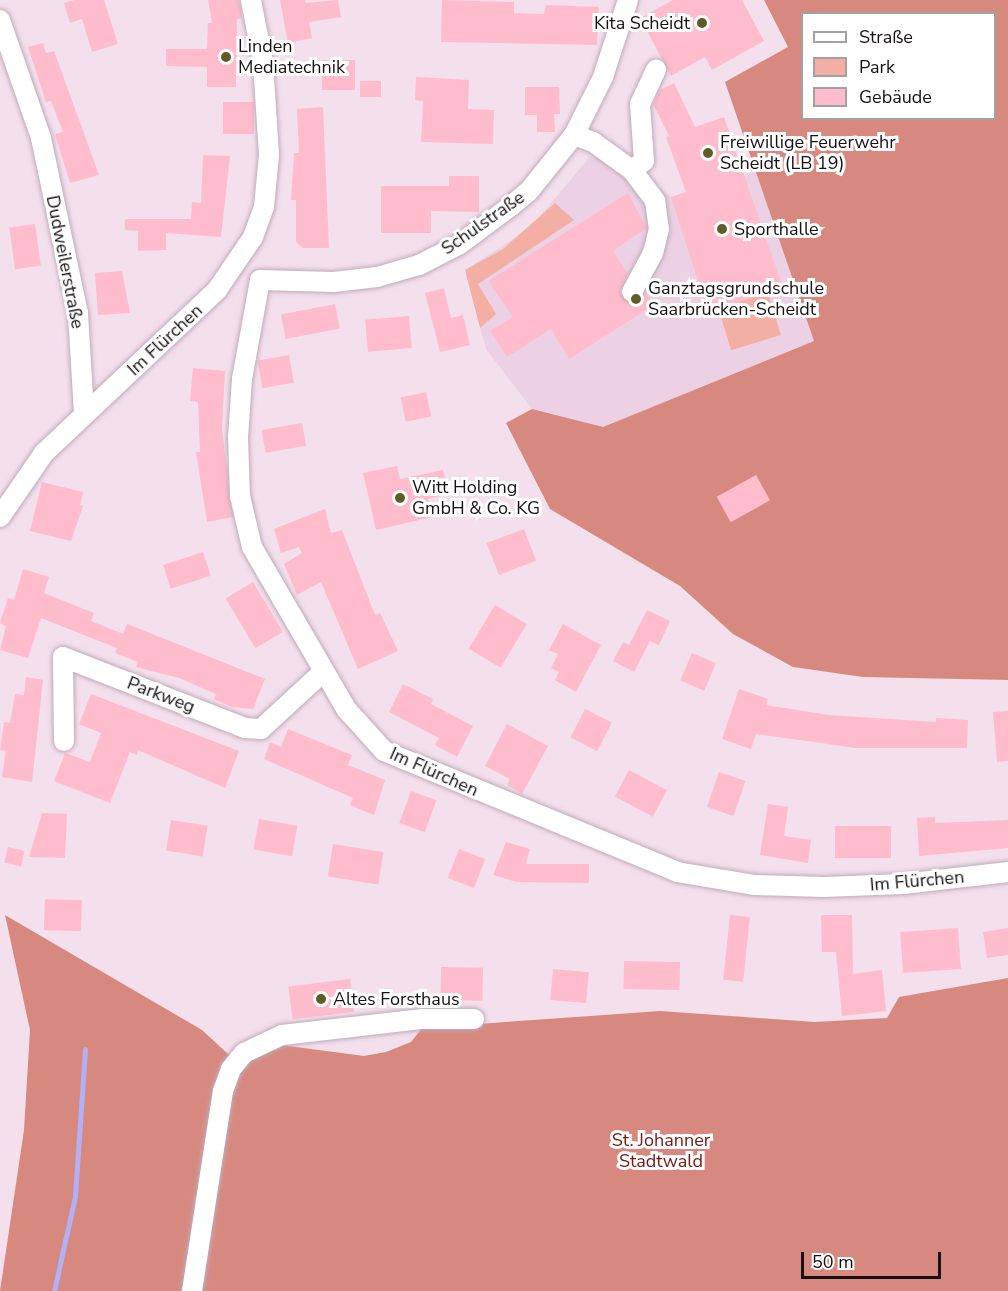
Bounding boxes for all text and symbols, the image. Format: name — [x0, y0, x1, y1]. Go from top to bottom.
place label: Kita Scheidt — [594, 12, 690, 34]
legend — [801, 12, 996, 120]
marker: Kita Scheidt — [695, 16, 709, 30]
text: Straße — [859, 25, 913, 49]
place label: Linden Mediatechnik — [238, 36, 345, 78]
marker: Linden Mediatechnik — [219, 50, 233, 64]
text: Park — [859, 55, 895, 79]
text: Gebäude — [859, 85, 932, 109]
place label: Freiwillige Feuerwehr Scheidt (LB 19) — [720, 132, 896, 174]
marker: Freiwillige Feuerwehr Scheidt (LB 19) — [701, 146, 715, 160]
street label: Schulstraße — [437, 187, 529, 259]
street label: Dudweilerstraße — [41, 194, 89, 330]
place label: Sporthalle — [734, 218, 819, 240]
marker: Sporthalle — [715, 222, 729, 236]
place label: Ganztagsgrundschule Saarbrücken-Scheidt — [648, 278, 824, 320]
marker: Ganztagsgrundschule Saarbrücken-Scheidt — [629, 292, 643, 306]
street label: Im Flürchen — [123, 300, 207, 380]
place label: Witt Holding GmbH & Co. KG — [412, 477, 540, 520]
marker: Witt Holding GmbH & Co. KG — [393, 491, 407, 505]
street label: Parkweg — [124, 672, 198, 718]
street label: Im Flürchen — [386, 743, 482, 801]
street label: Im Flürchen — [869, 866, 965, 896]
place label: Altes Forsthaus — [333, 988, 460, 1010]
marker: Altes Forsthaus — [314, 992, 328, 1006]
park label: St. Johanner Stadtwald — [612, 1130, 710, 1172]
scale bar — [804, 1240, 944, 1278]
text: 50 m — [812, 1250, 854, 1274]

